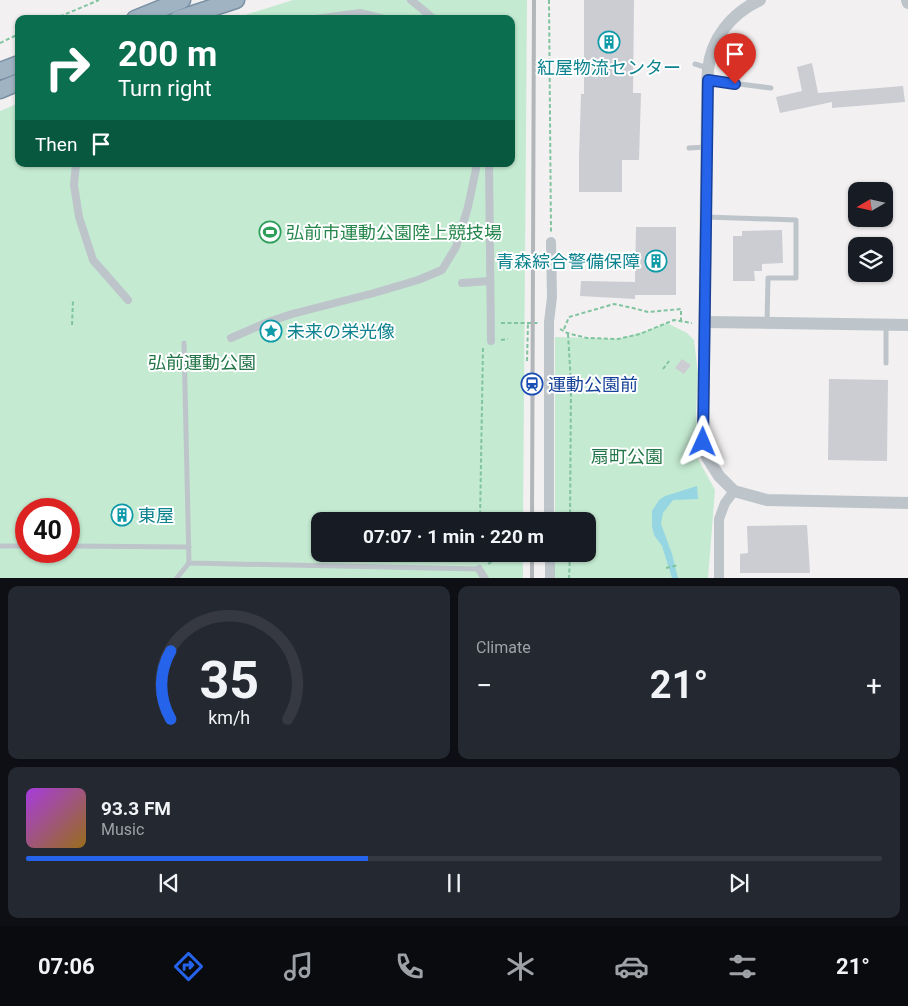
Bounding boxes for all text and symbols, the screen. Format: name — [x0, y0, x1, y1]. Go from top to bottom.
building icon: 紅屋物流センター — [597, 30, 621, 54]
pin — [714, 33, 756, 84]
text: 200 m — [118, 34, 217, 75]
icon: right — [35, 35, 100, 100]
icon: arrive — [721, 40, 749, 68]
place label: 紅屋物流センター — [537, 57, 681, 78]
text: Turn right — [118, 76, 212, 101]
icon: arrive — [87, 130, 115, 158]
text: Then — [35, 133, 77, 156]
north arrow — [848, 182, 892, 228]
map controls — [848, 182, 893, 282]
sports icon: 弘前市運動公園陸上競技場 — [258, 220, 282, 244]
place label: 弘前市運動公園陸上競技場 — [286, 222, 502, 243]
button: layers — [848, 237, 893, 282]
building icon: 青森綜合警備保障 — [644, 249, 668, 273]
place label: 青森綜合警備保障 — [496, 251, 640, 272]
place icon: 未来の栄光像 — [259, 319, 283, 343]
place label: 未来の栄光像 — [287, 321, 395, 342]
park label: 弘前運動公園 — [148, 352, 256, 373]
station icon: 運動公園前 — [520, 372, 544, 396]
place label: 運動公園前 — [548, 374, 638, 395]
position arrow — [676, 415, 728, 467]
park label: 扇町公園 — [591, 446, 663, 467]
speed limit sign: 40 — [15, 498, 80, 563]
building icon: 東屋 — [110, 503, 134, 527]
place label: 東屋 — [138, 505, 174, 526]
text: 07:07 · 1 min · 220 m — [363, 525, 544, 548]
text: Climate — [476, 638, 531, 657]
text: 35 — [199, 650, 259, 711]
text: 21° — [650, 663, 708, 707]
text: − — [476, 669, 492, 702]
text: + — [866, 669, 882, 702]
text: km/h — [208, 707, 250, 728]
text: 93.3 FM — [101, 797, 171, 820]
text: Music — [101, 820, 144, 839]
icon: previous — [155, 869, 183, 897]
icon: pause — [440, 869, 468, 897]
icon: next — [725, 869, 753, 897]
icon: directions — [171, 949, 206, 984]
icon: music — [281, 949, 316, 984]
icon: phone — [392, 949, 427, 984]
icon: climate — [503, 949, 538, 984]
icon: car — [614, 949, 649, 984]
icon: filters — [725, 949, 760, 984]
text: 07:06 — [38, 954, 95, 979]
text: 21° — [836, 954, 870, 979]

